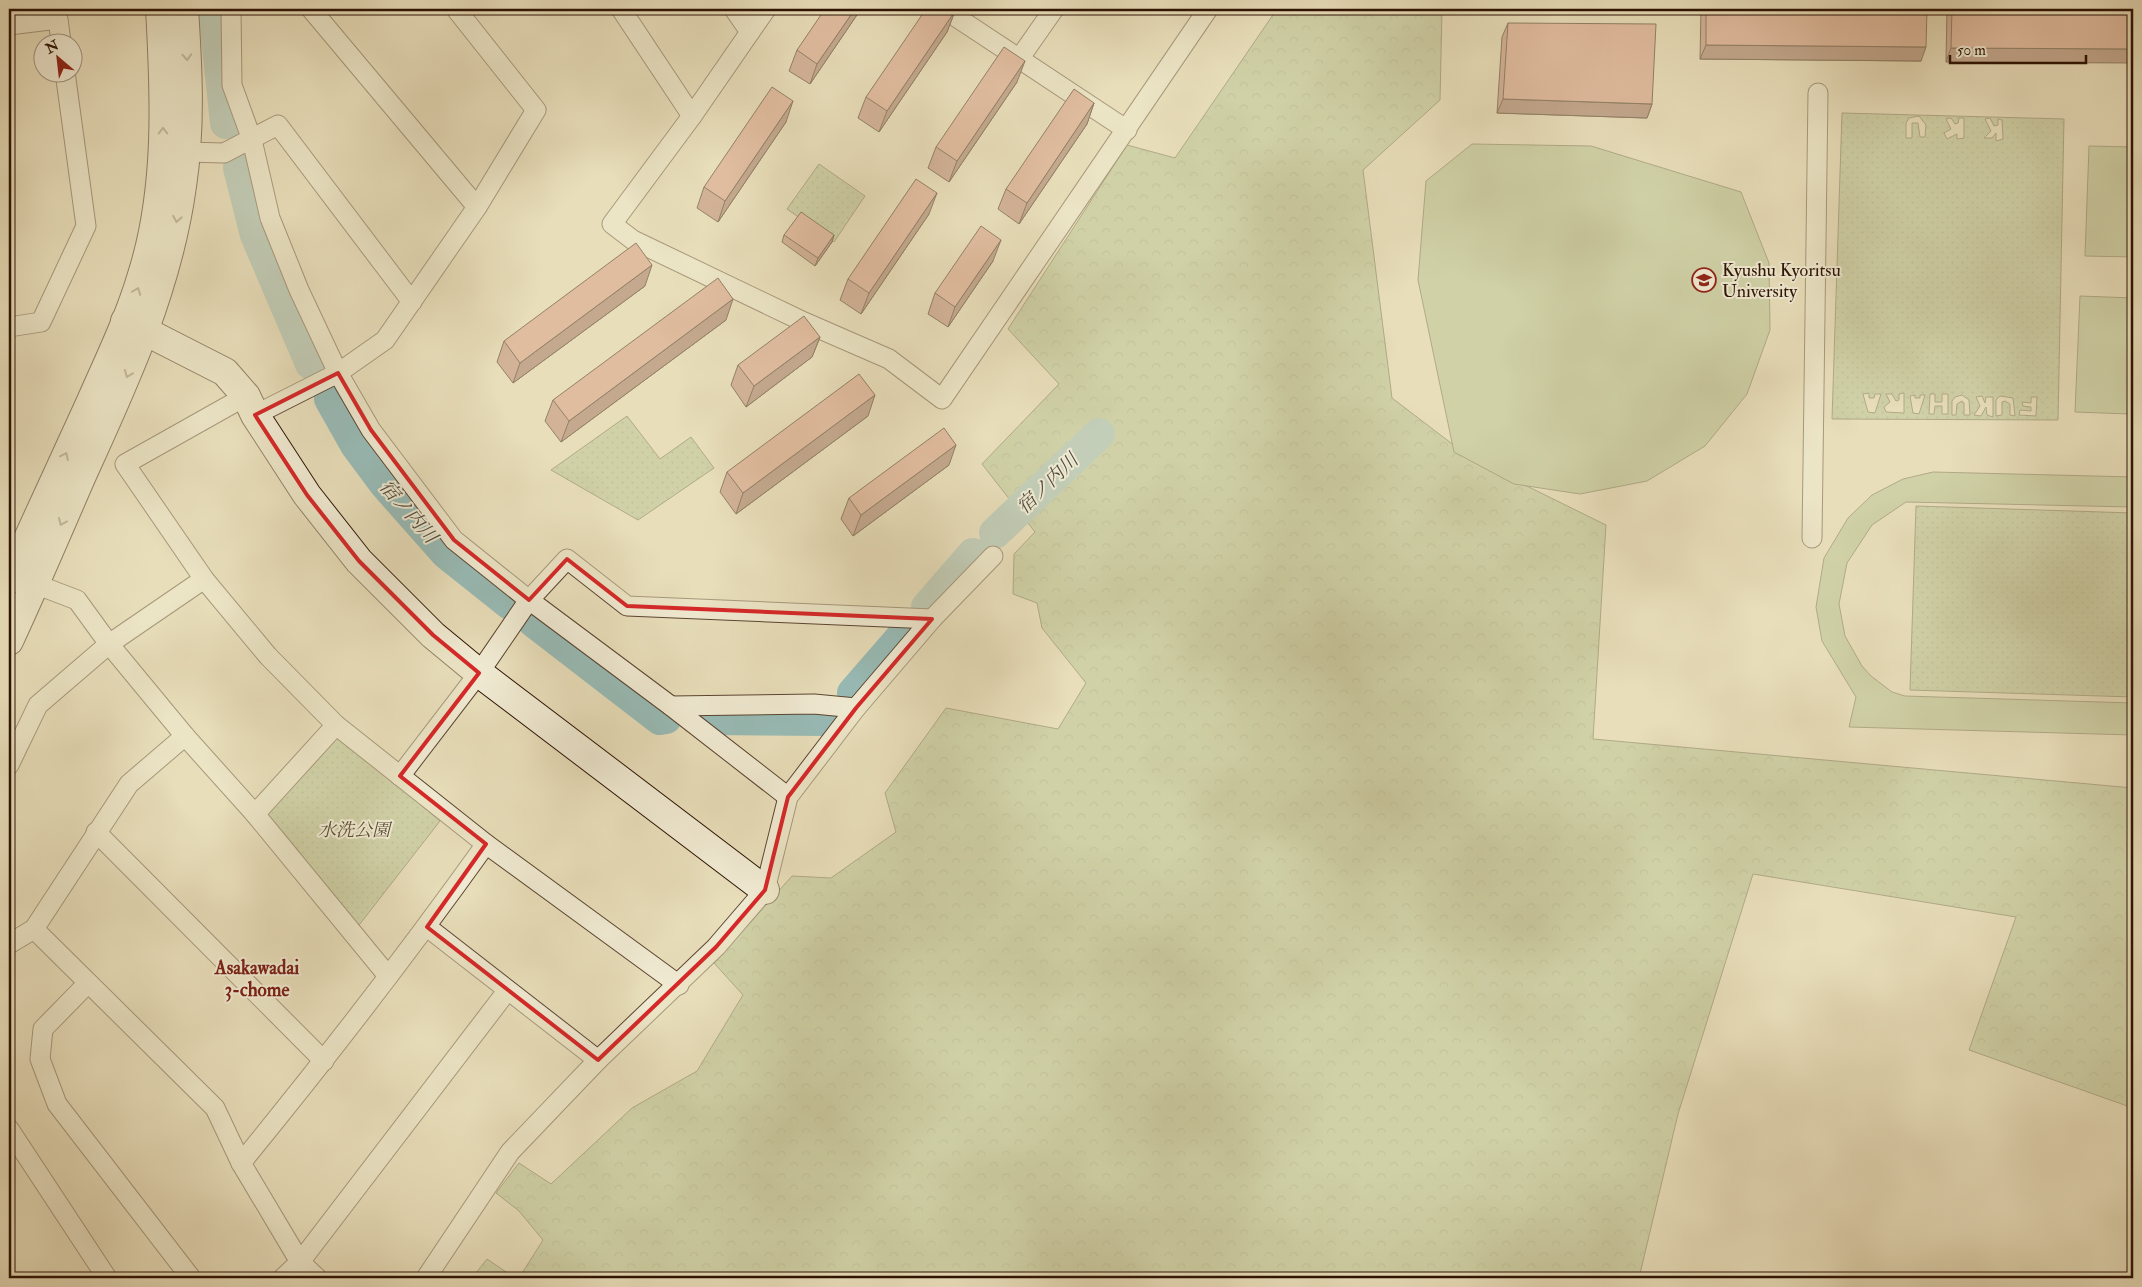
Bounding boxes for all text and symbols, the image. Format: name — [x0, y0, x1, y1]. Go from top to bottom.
north arrow — [32, 32, 82, 82]
scale bar — [1950, 32, 2086, 64]
text: N — [42, 36, 62, 58]
text: 50 m — [1957, 41, 1986, 60]
one-way arrow — [181, 54, 192, 62]
one-way arrow — [158, 127, 168, 135]
one-way arrow — [172, 215, 182, 223]
place label: Kyushu Kyoritsu University — [1722, 259, 1841, 303]
school or university icon: Kyushu Kyoritsu University — [1691, 267, 1717, 293]
one-way arrow — [130, 287, 141, 296]
one-way arrow — [124, 369, 135, 378]
water label: 宿ノ内川 — [1012, 447, 1085, 519]
one-way arrow — [59, 452, 70, 461]
water label: 宿ノ内川 — [374, 475, 444, 550]
one-way arrow — [57, 517, 68, 526]
park label: 水洗公園 — [318, 819, 393, 842]
district label: Asakawadai 3-chome — [214, 956, 299, 1002]

